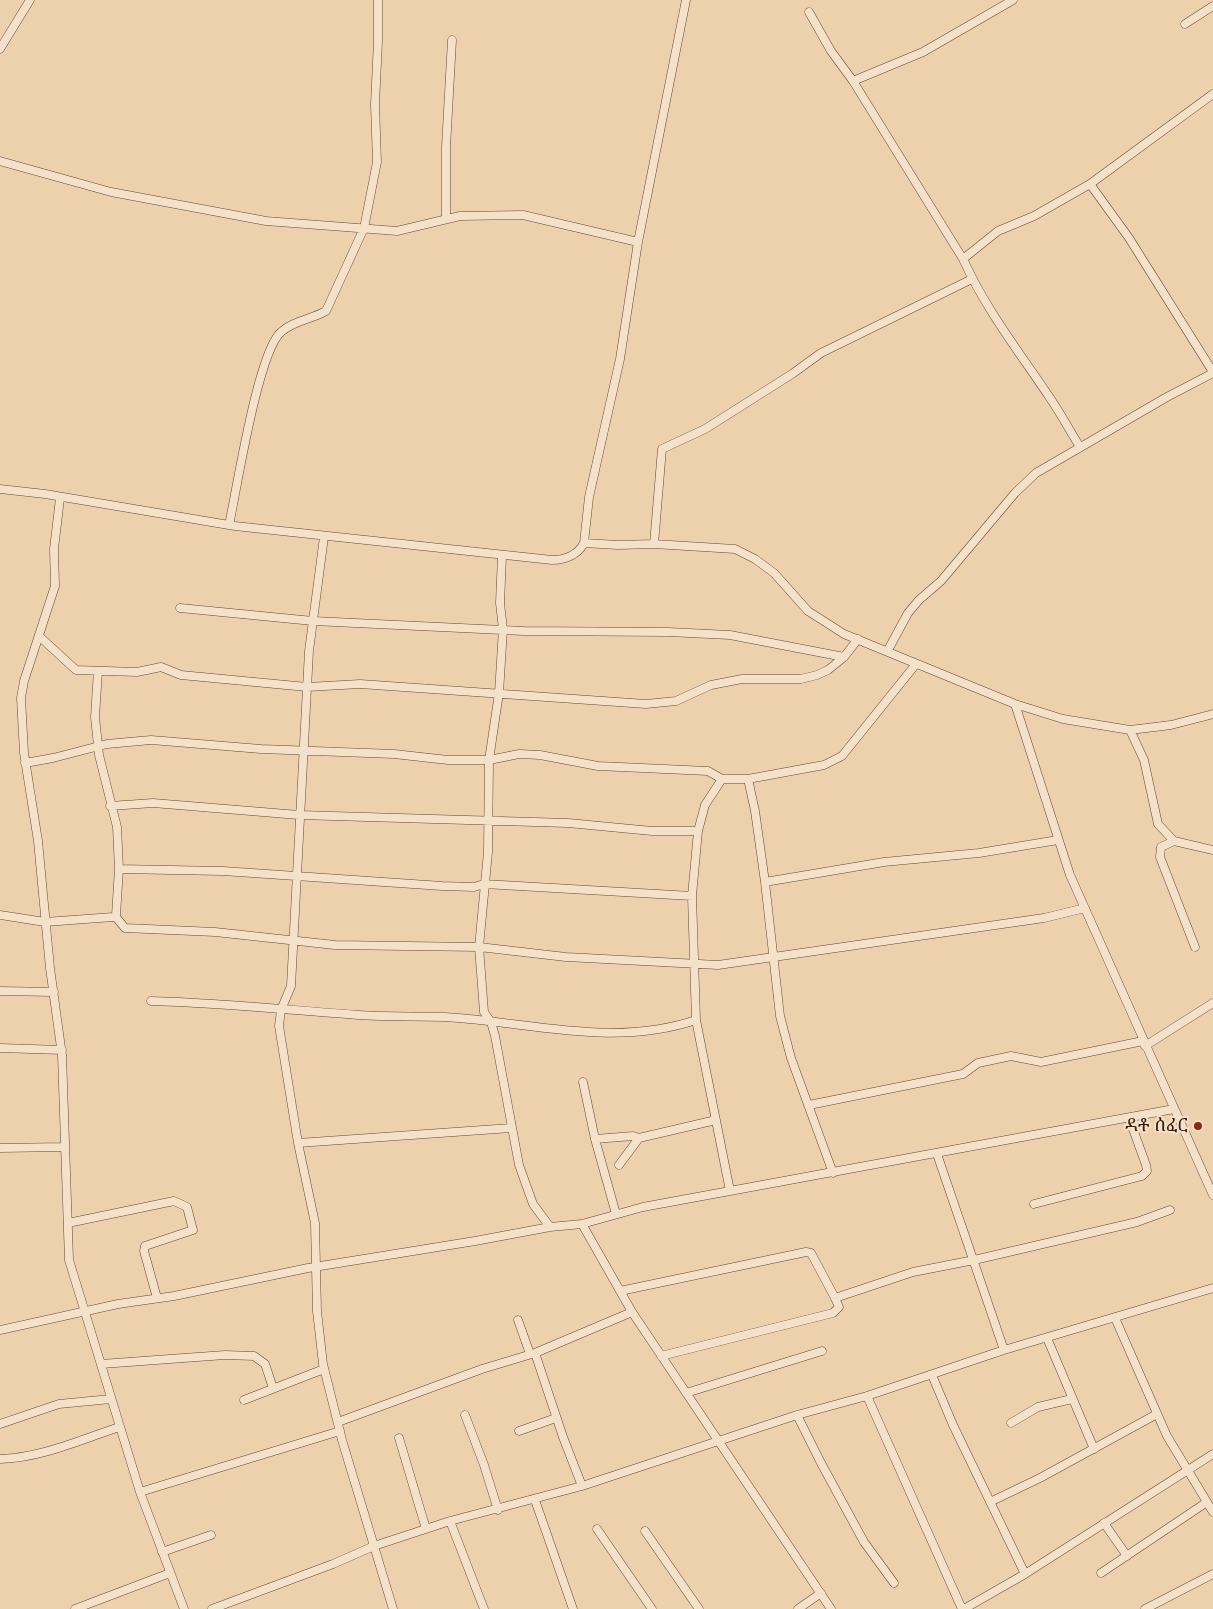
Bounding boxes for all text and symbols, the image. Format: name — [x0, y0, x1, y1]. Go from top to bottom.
place label: ዳቶ ሰፈር — [1125, 1115, 1188, 1137]
marker: ዳቶ ሰፈር — [1192, 1120, 1204, 1132]

